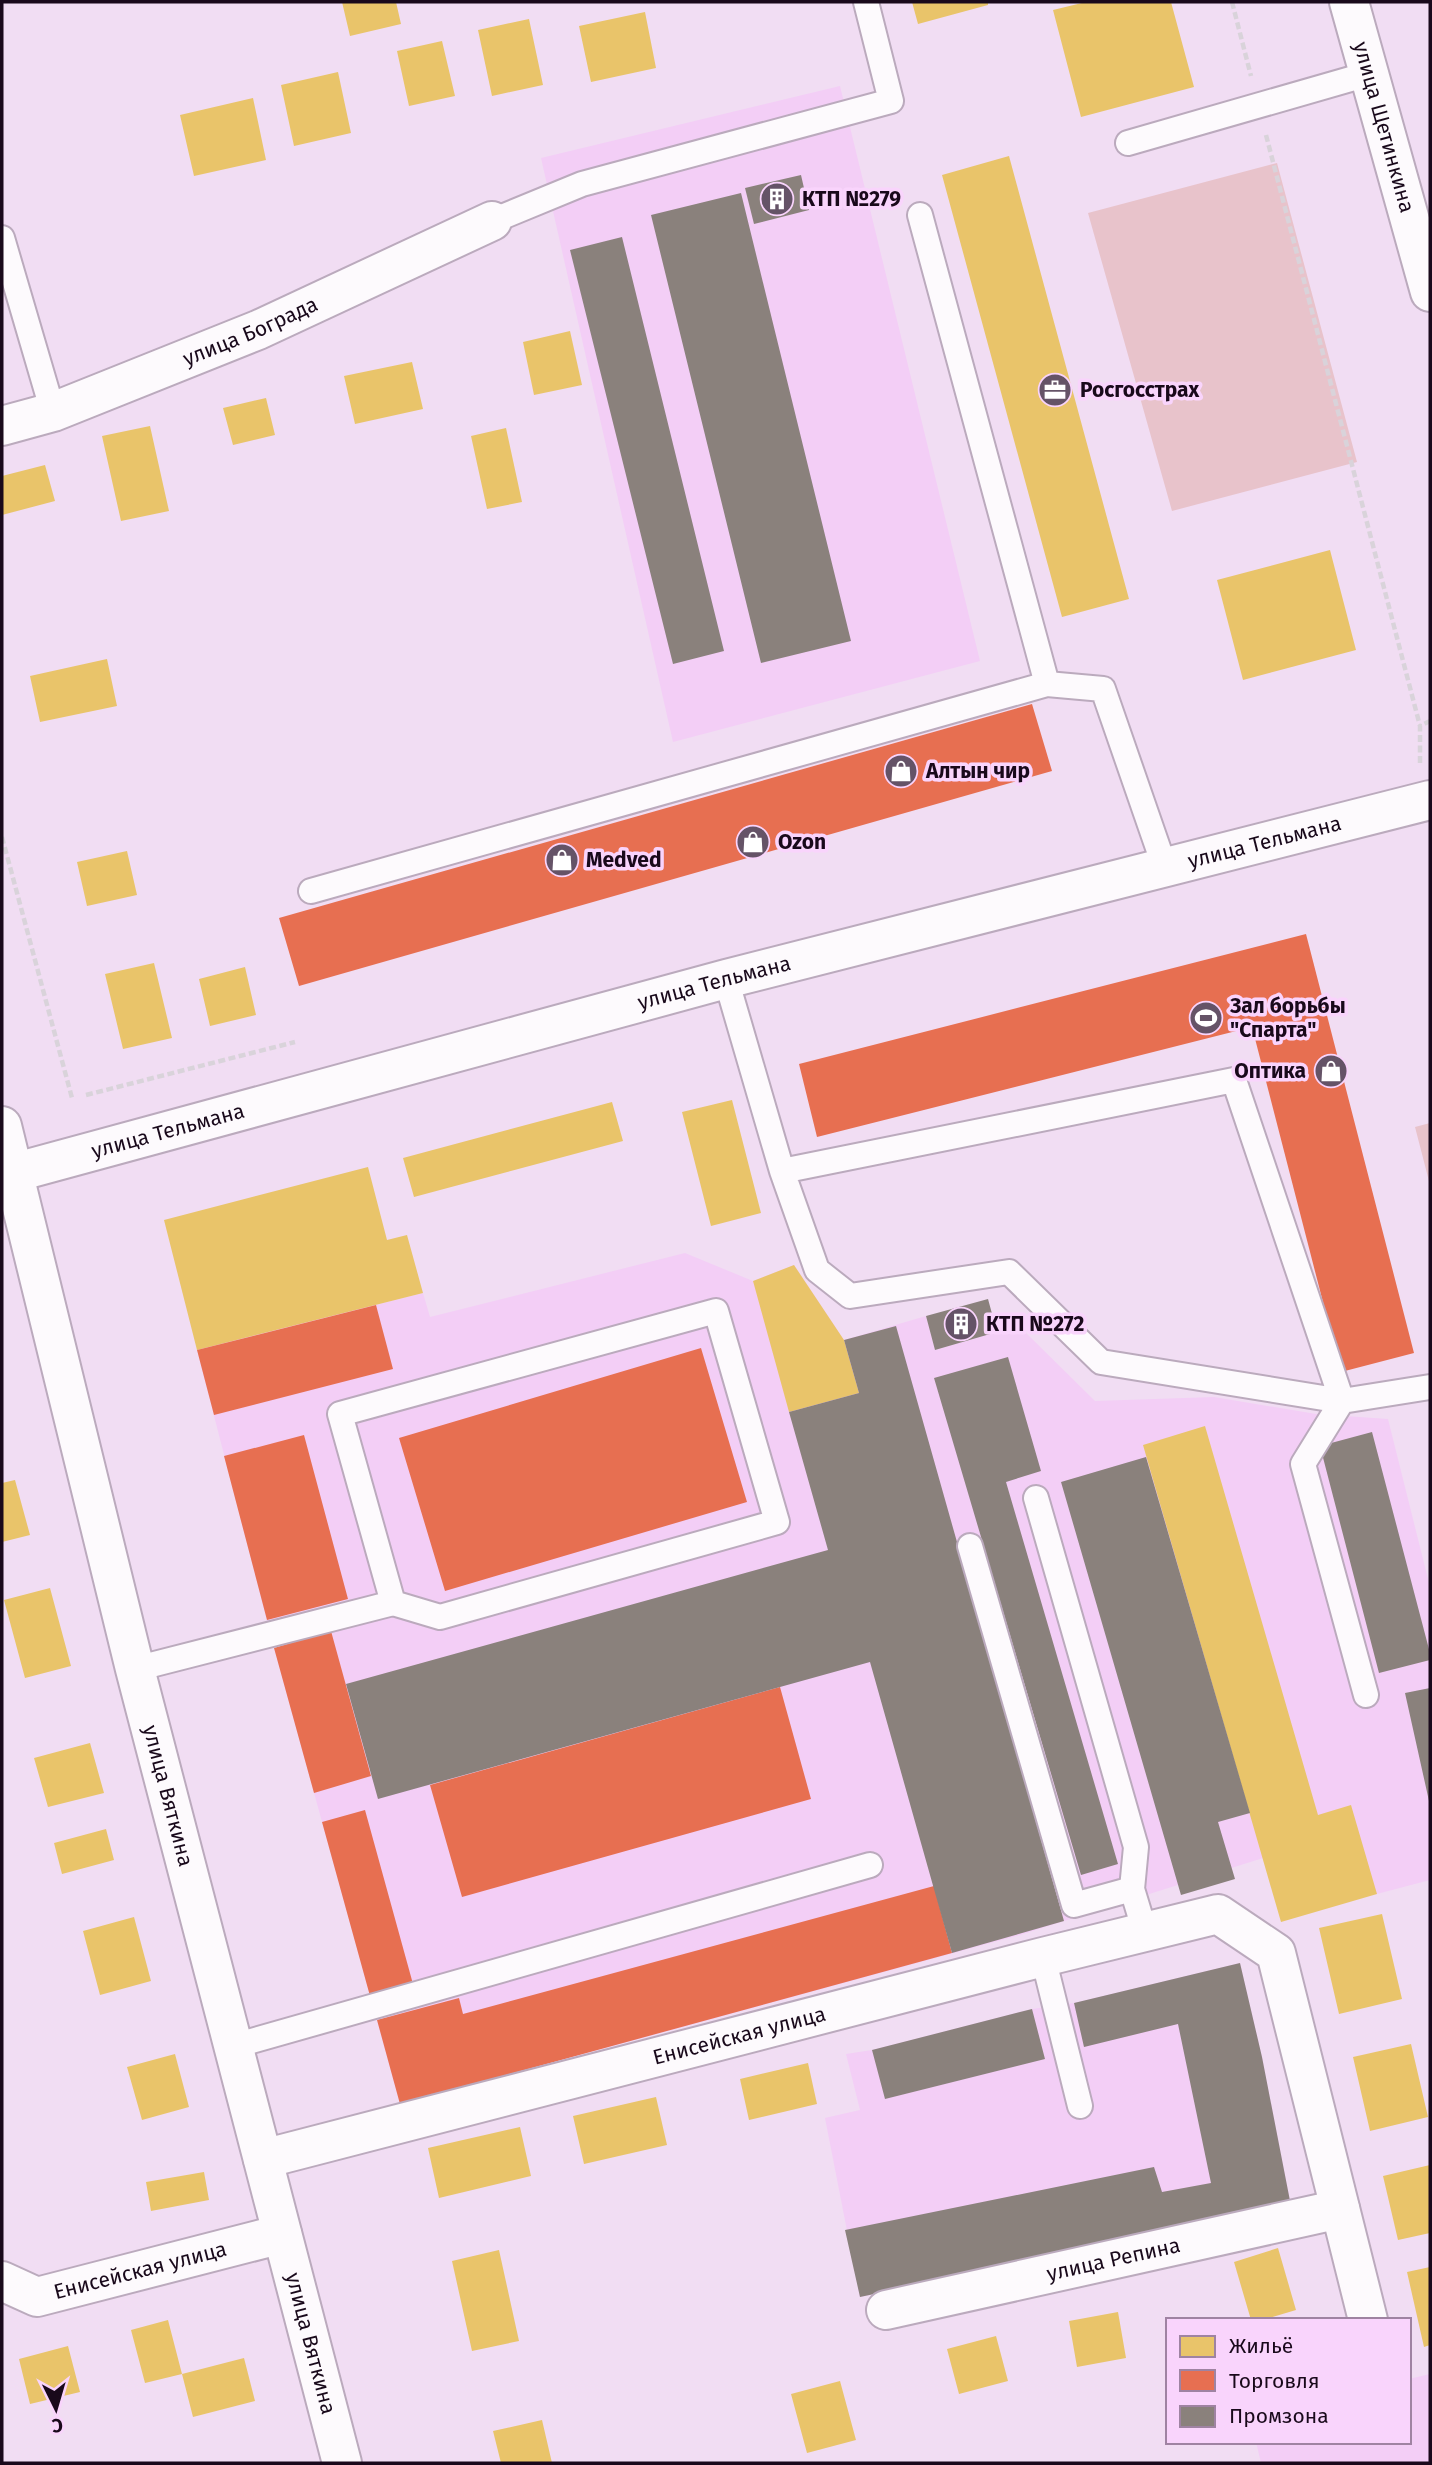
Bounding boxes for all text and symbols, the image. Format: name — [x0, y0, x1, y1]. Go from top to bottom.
street label: улица Щетинкина — [1348, 39, 1420, 216]
building icon: КТП №279 — [758, 180, 796, 218]
place label: КТП №279 — [802, 186, 901, 212]
street label: улица Бограда — [179, 291, 322, 372]
office icon: Росгосстрах — [1036, 371, 1074, 409]
place label: Росгосстрах — [1080, 377, 1200, 403]
shop icon: Алтын чир — [882, 752, 920, 790]
place label: Алтын чир — [925, 758, 1030, 784]
street label: улица Тельмана — [1185, 810, 1344, 874]
shop icon: Ozon — [734, 823, 772, 861]
place label: Ozon — [778, 829, 826, 855]
shop icon: Medved — [543, 841, 581, 879]
place label: Medved — [586, 847, 662, 873]
street label: улица Тельмана — [635, 950, 794, 1015]
place label: Зал борьбы "Спарта" — [1229, 993, 1346, 1043]
sports icon: Зал борьбы "Спарта" — [1187, 999, 1225, 1037]
shop icon: Оптика — [1312, 1052, 1350, 1090]
place label: Оптика — [1234, 1058, 1306, 1084]
street label: улица Тельмана — [89, 1098, 247, 1164]
building icon: КТП №272 — [942, 1305, 980, 1343]
place label: КТП №272 — [986, 1311, 1084, 1337]
street label: улица Вяткина — [137, 1722, 199, 1869]
street label: Енисейская улица — [650, 2001, 829, 2070]
street label: улица Репина — [1044, 2232, 1183, 2287]
street label: Енисейская улица — [51, 2236, 229, 2305]
street label: улица Вяткина — [280, 2270, 342, 2417]
legend — [1166, 2318, 1411, 2444]
text: Жильё — [1229, 2333, 1293, 2359]
text: Торговля — [1229, 2368, 1320, 2394]
north arrow — [21, 2374, 91, 2444]
text: Промзона — [1229, 2403, 1329, 2429]
text: С — [51, 2414, 64, 2437]

